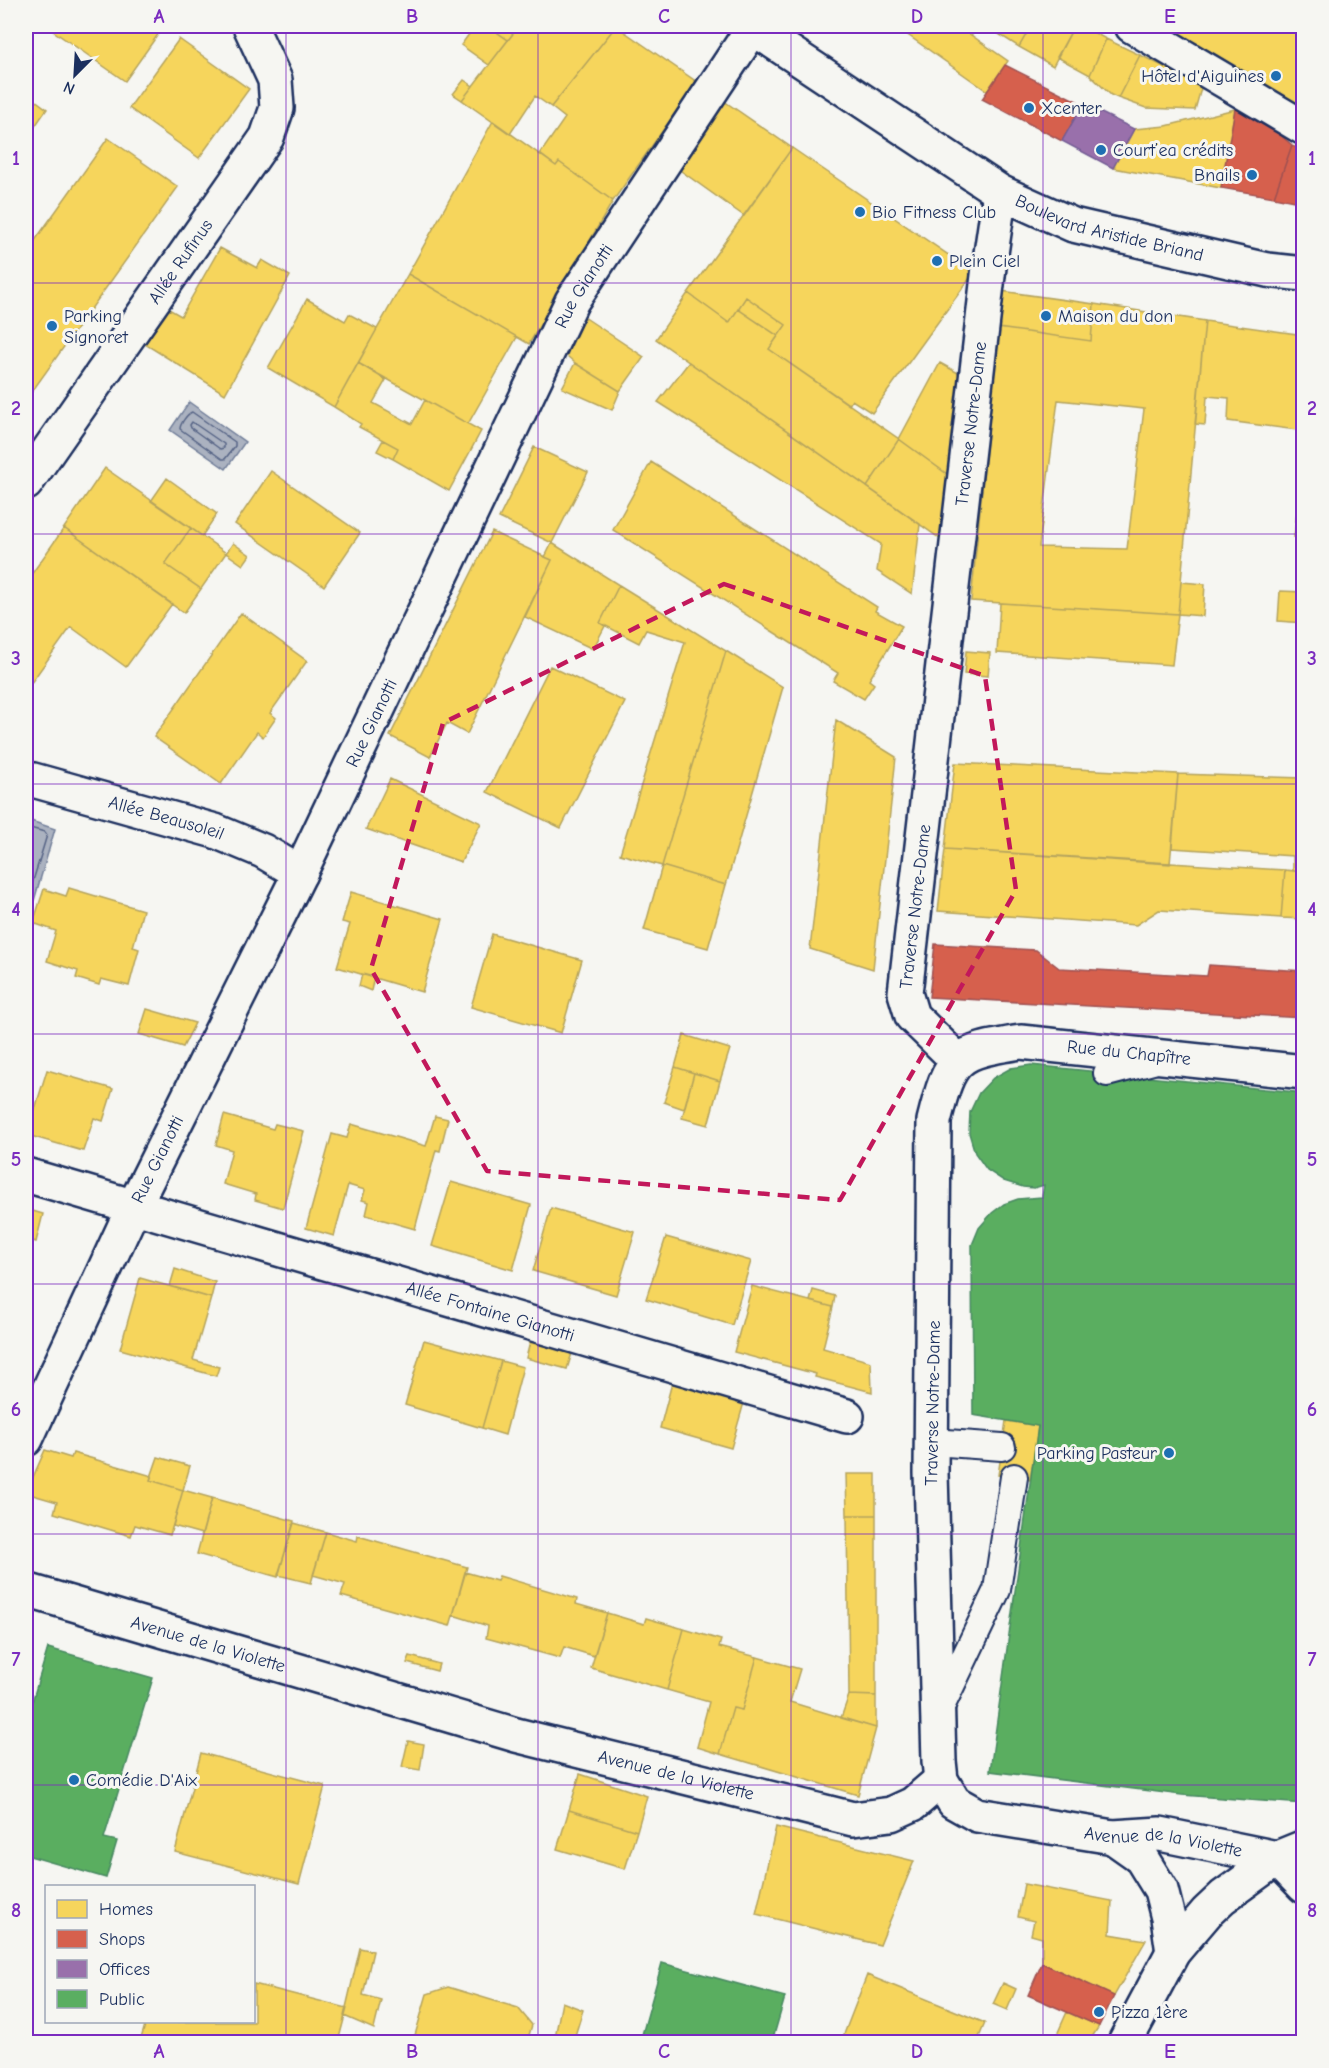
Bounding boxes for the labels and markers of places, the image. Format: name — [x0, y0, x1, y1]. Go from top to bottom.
place label: Hôtel d'Aiguines — [1141, 66, 1264, 87]
marker: Hôtel d'Aiguines — [1269, 69, 1283, 83]
place label: Xcenter — [1041, 98, 1103, 119]
marker: Xcenter — [1022, 101, 1036, 115]
place label: Court’ea crédits — [1113, 140, 1233, 161]
marker: Court’ea crédits — [1094, 143, 1108, 157]
place label: Bnails — [1194, 165, 1240, 186]
marker: Bnails — [1245, 168, 1259, 182]
place label: Bio Fitness Club — [872, 202, 996, 223]
marker: Bio Fitness Club — [853, 205, 867, 219]
place label: Plein Ciel — [949, 251, 1020, 272]
marker: Plein Ciel — [930, 254, 944, 268]
place label: Parking Signoret — [64, 306, 129, 348]
place label: Maison du don — [1058, 306, 1173, 327]
marker: Maison du don — [1039, 309, 1053, 323]
marker: Parking Signoret — [45, 319, 59, 333]
place label: Parking Pasteur — [1037, 1443, 1158, 1464]
marker: Parking Pasteur — [1162, 1446, 1176, 1460]
place label: Comédie D'Aix — [86, 1770, 198, 1791]
marker: Comédie D'Aix — [67, 1773, 81, 1787]
place label: Pizza 1ère — [1111, 2002, 1188, 2023]
marker: Pizza 1ère — [1092, 2005, 1106, 2019]

